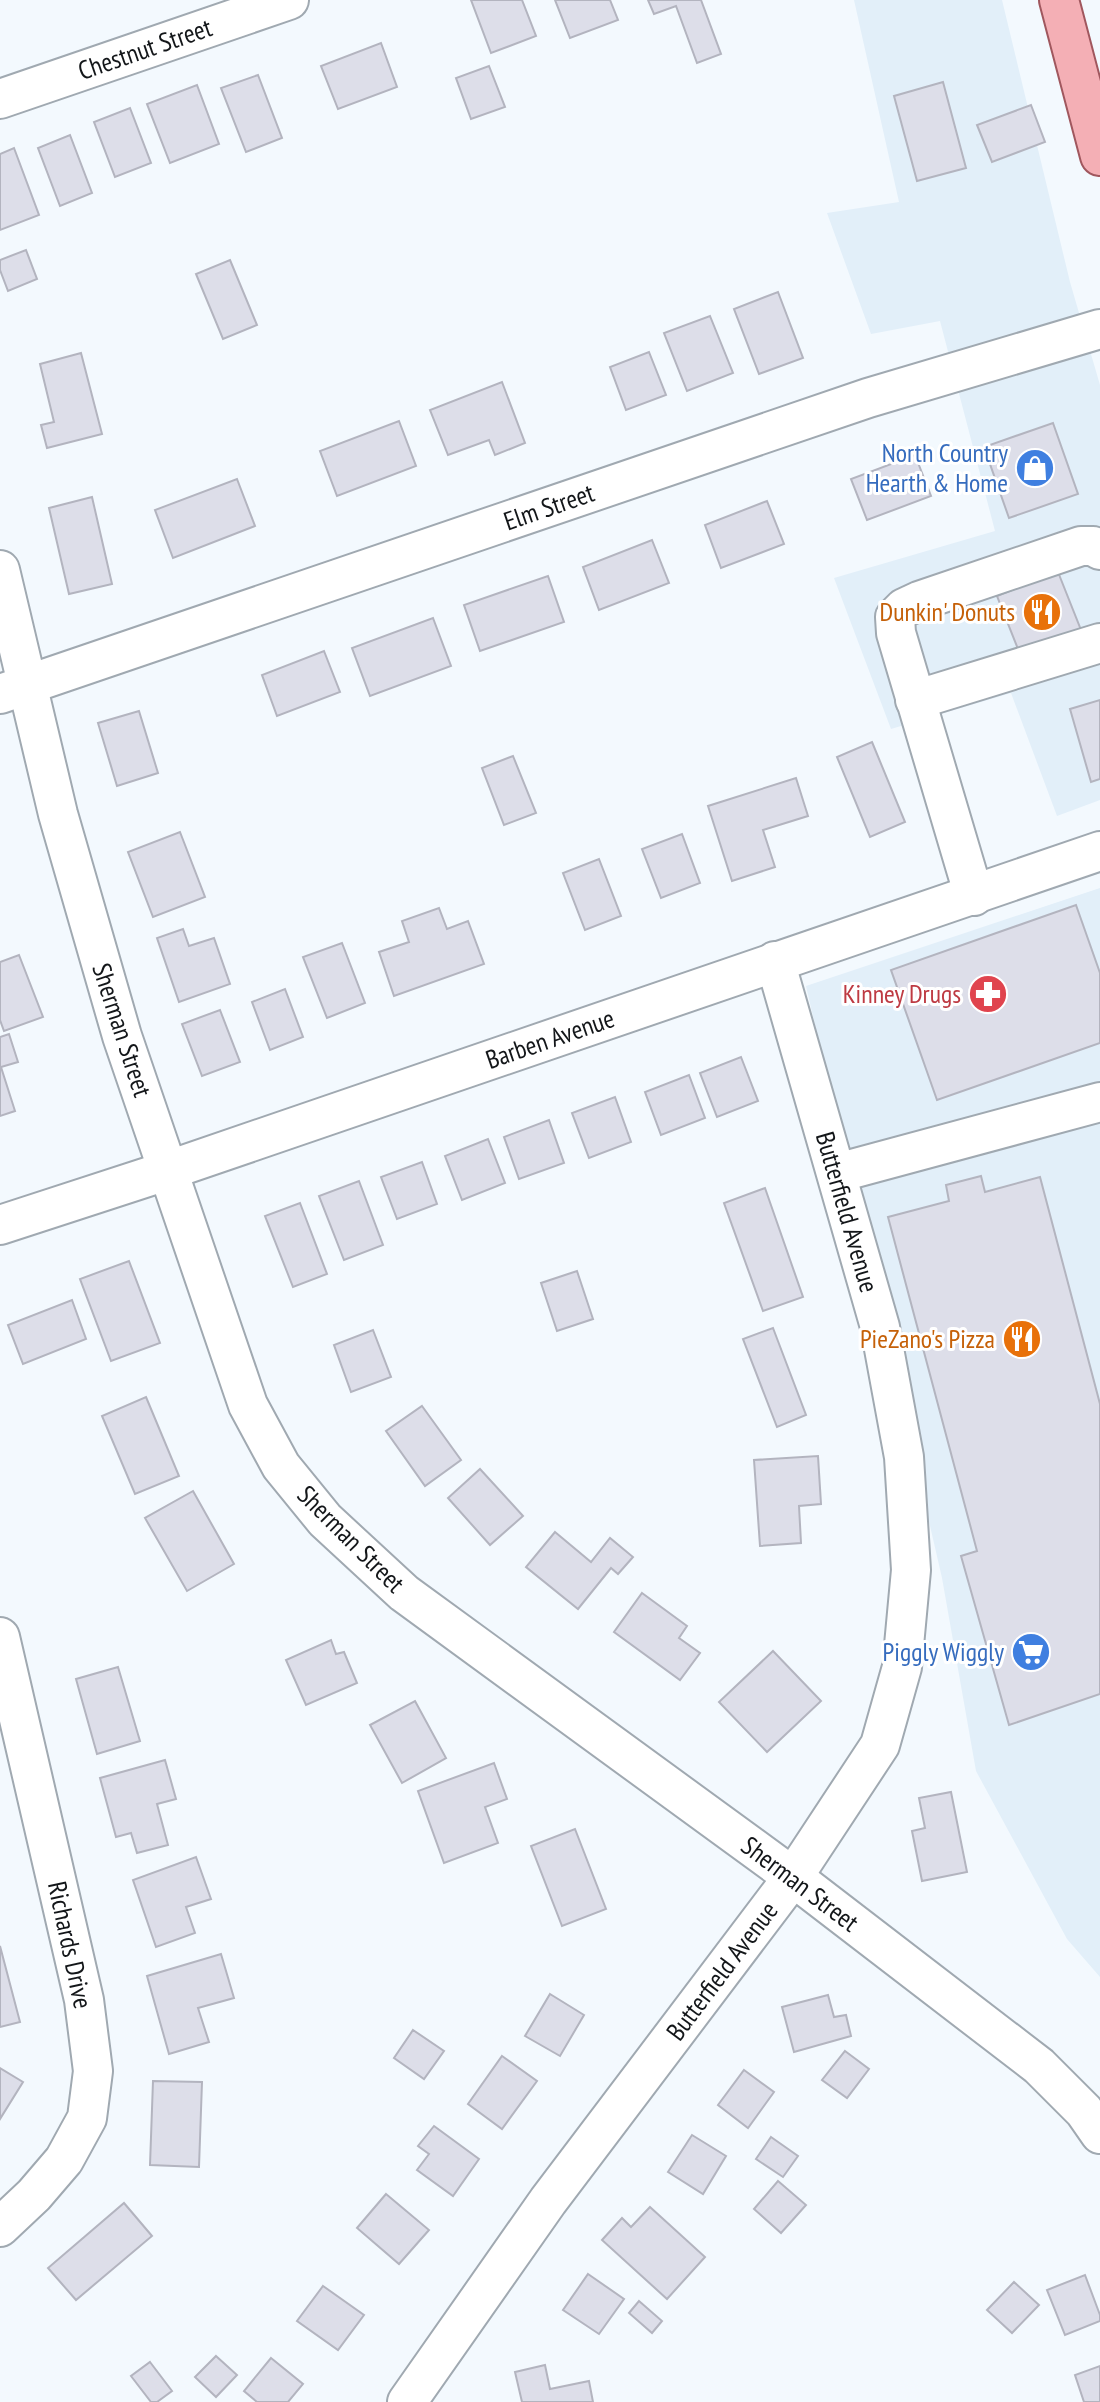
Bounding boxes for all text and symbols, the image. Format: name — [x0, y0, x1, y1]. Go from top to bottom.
street label: Chestnut Street — [74, 10, 216, 87]
place label: North Country Hearth & Home — [866, 436, 1008, 499]
shop icon: North Country Hearth & Home — [1014, 447, 1056, 489]
street label: Elm Street — [499, 476, 598, 537]
restaurant icon: Dunkin' Donuts — [1021, 591, 1063, 633]
place label: Dunkin' Donuts — [880, 595, 1015, 628]
street label: Sherman Street — [85, 959, 160, 1101]
pharmacy icon: Kinney Drugs — [967, 973, 1009, 1015]
place label: Kinney Drugs — [843, 977, 961, 1010]
street label: Barben Avenue — [481, 1001, 618, 1076]
street label: Butterfield Avenue — [809, 1128, 886, 1296]
restaurant icon: PieZano's Pizza — [1001, 1318, 1043, 1360]
place label: PieZano's Pizza — [860, 1322, 995, 1355]
street label: Sherman Street — [291, 1478, 412, 1599]
supermarket icon: Piggly Wiggly — [1010, 1631, 1052, 1673]
place label: Piggly Wiggly — [883, 1635, 1004, 1668]
street label: Sherman Street — [735, 1829, 866, 1938]
street label: Richards Drive — [41, 1878, 100, 2011]
street label: Butterfield Avenue — [659, 1895, 785, 2047]

